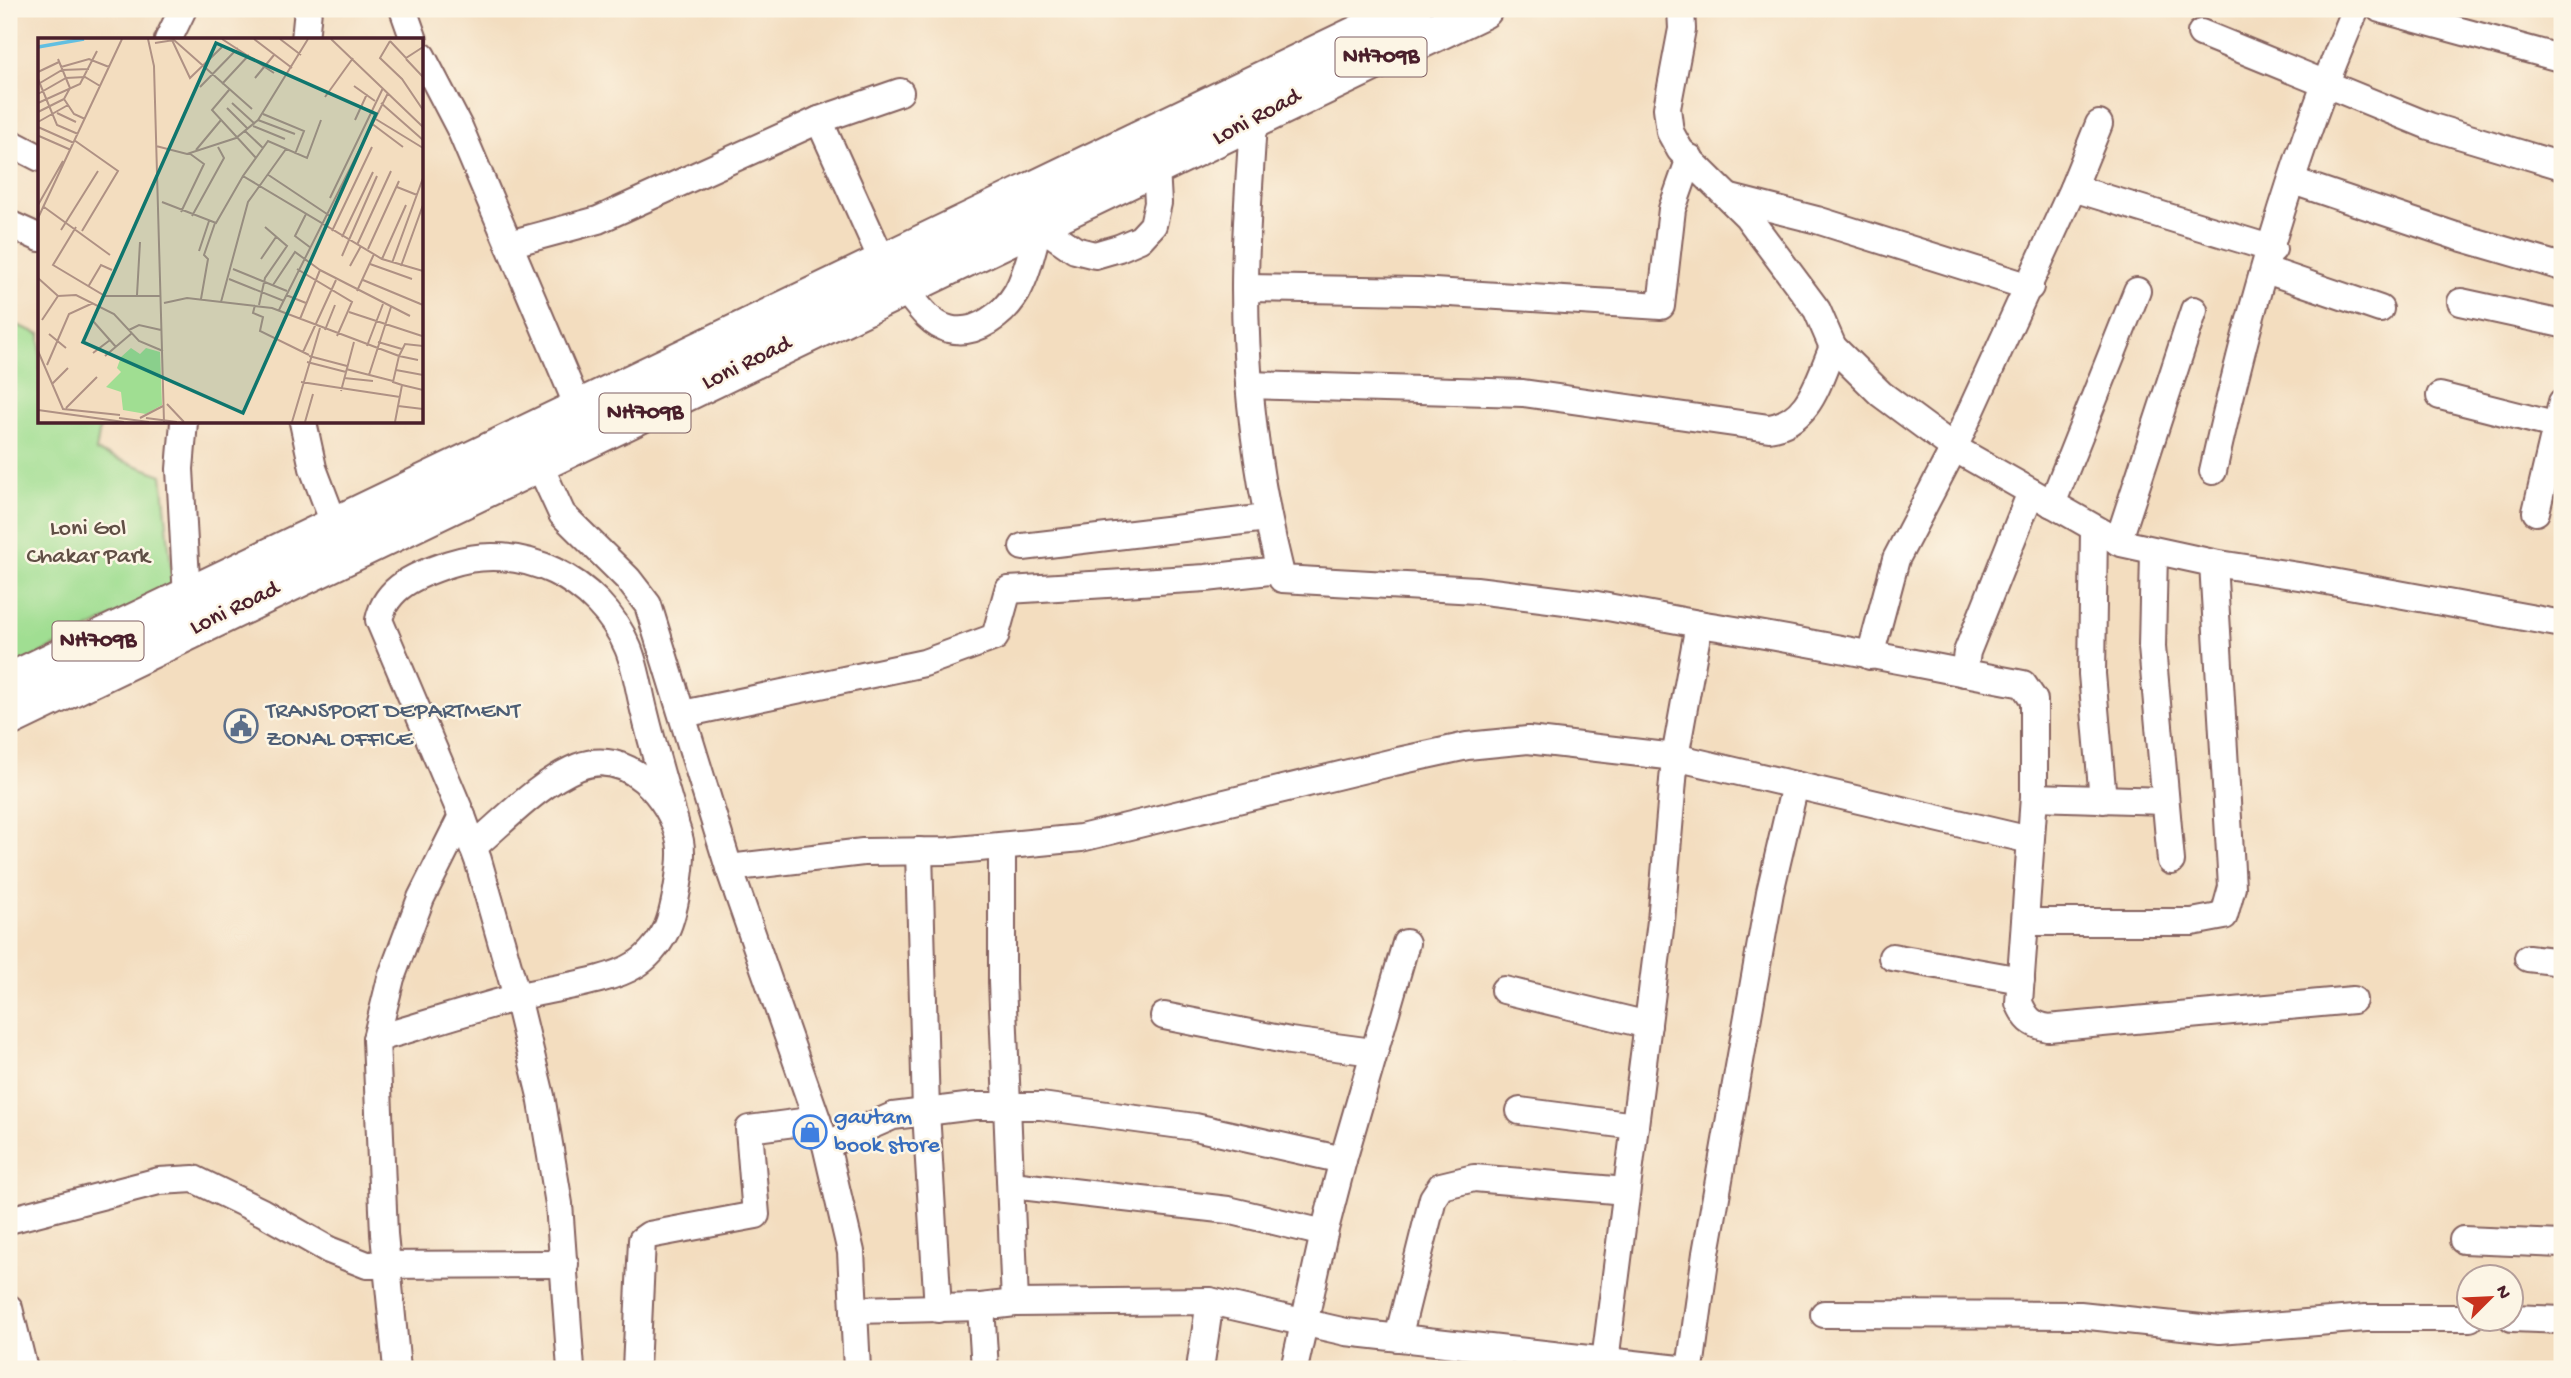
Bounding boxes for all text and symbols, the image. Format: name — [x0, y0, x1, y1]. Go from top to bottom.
inset map — [38, 38, 424, 424]
road number: NH709B — [1336, 38, 1426, 76]
street label: Loni Road — [1208, 82, 1308, 153]
street label: Loni Road — [698, 329, 798, 398]
road number: NH709B — [600, 394, 690, 432]
park label: Loni Gol Chakar Park — [26, 515, 152, 572]
street label: Loni Road — [186, 574, 286, 643]
road number: NH709B — [52, 622, 144, 660]
place label: TRANSPORT DEPARTMENT ZONAL OFFICE — [264, 698, 522, 755]
public building icon: TRANSPORT DEPARTMENT ZONAL OFFICE — [222, 707, 260, 745]
place label: gautam book store — [834, 1104, 941, 1161]
shop icon: gautam book store — [791, 1113, 829, 1151]
north arrow — [2456, 1262, 2526, 1332]
text: N — [2489, 1282, 2515, 1303]

